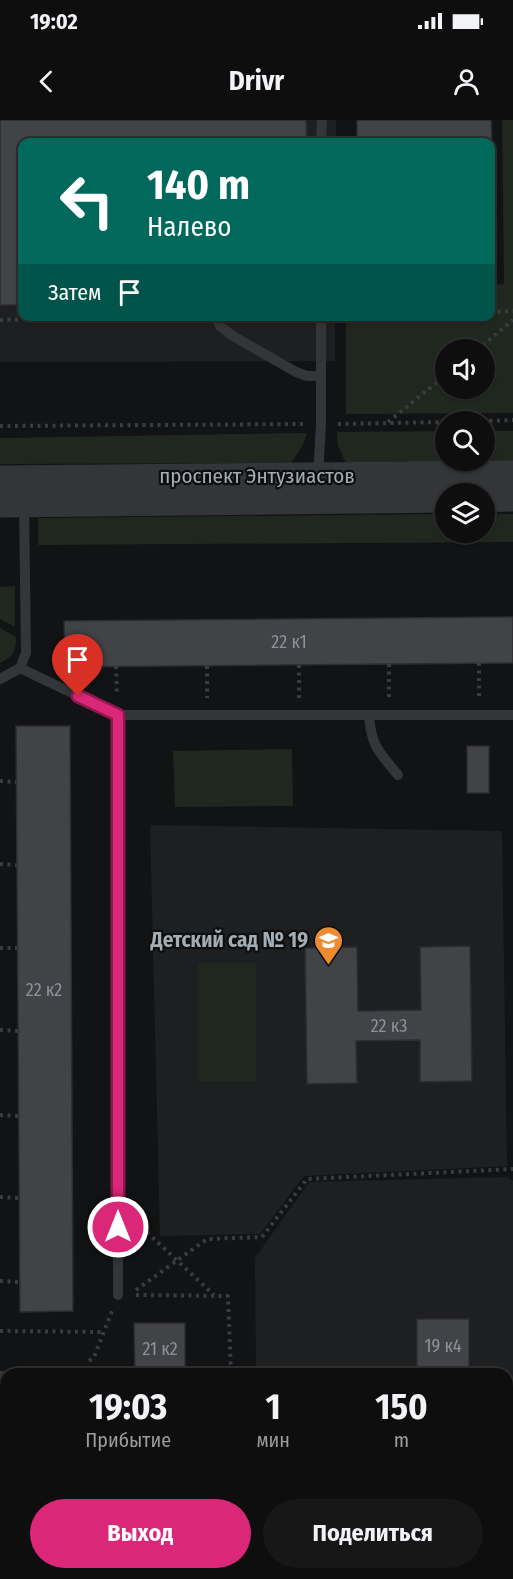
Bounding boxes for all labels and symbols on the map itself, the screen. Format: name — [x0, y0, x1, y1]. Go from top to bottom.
street label: проспект Энтузиастов — [159, 463, 355, 489]
house number: 22 к1 — [271, 631, 307, 653]
pin — [52, 634, 103, 696]
school or university icon: Детский сад № 19 — [313, 924, 345, 966]
place label: Детский сад № 19 — [150, 927, 308, 953]
house number: 22 к2 — [26, 979, 62, 1001]
house number: 22 к3 — [371, 1015, 407, 1037]
position arrow — [86, 1195, 150, 1259]
house number: 19 к4 — [425, 1335, 462, 1357]
house number: 21 к2 — [142, 1338, 178, 1360]

